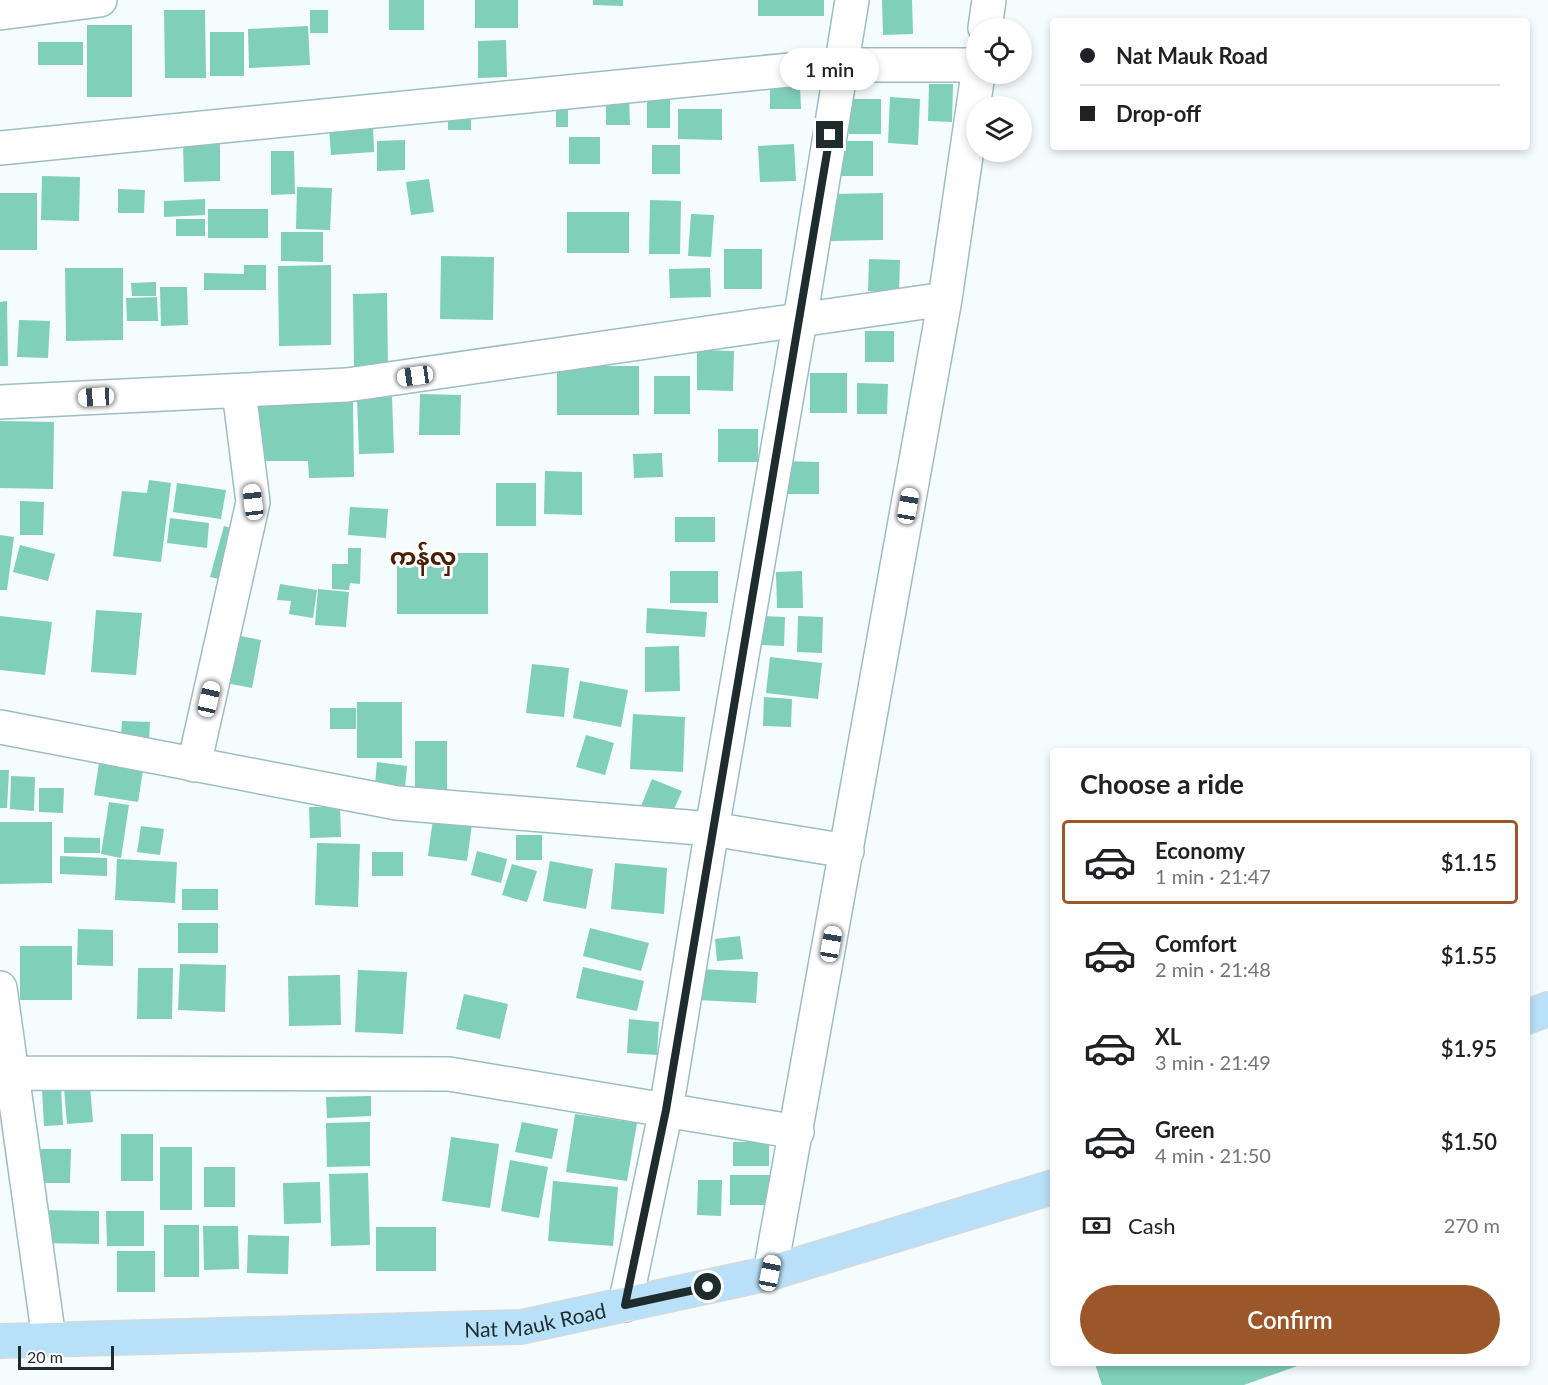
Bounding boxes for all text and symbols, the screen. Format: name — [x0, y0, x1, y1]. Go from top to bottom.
map controls — [966, 18, 1032, 162]
button: locate — [966, 18, 1032, 84]
text: Nat Mauk Road — [1116, 42, 1268, 69]
callout: 1 min — [780, 48, 880, 90]
text: 1 min — [805, 57, 854, 81]
button: layers — [966, 96, 1032, 162]
text: Drop-off — [1116, 100, 1201, 127]
route end — [816, 121, 843, 148]
car — [396, 365, 434, 387]
car — [78, 387, 114, 407]
car — [242, 483, 264, 521]
car — [896, 487, 920, 525]
district label: ကန်လှ — [390, 541, 456, 576]
car — [196, 679, 222, 719]
text: Choose a ride — [1080, 767, 1244, 800]
icon: car — [1083, 835, 1137, 889]
text: Economy — [1155, 837, 1245, 864]
text: $1.15 — [1441, 849, 1497, 876]
text: 1 min · 21:47 — [1155, 864, 1271, 888]
car — [819, 925, 843, 963]
icon: car — [1083, 928, 1137, 982]
text: Comfort — [1155, 930, 1237, 957]
text: $1.55 — [1441, 942, 1497, 969]
text: 2 min · 21:48 — [1155, 957, 1271, 981]
icon: car — [1083, 1021, 1137, 1075]
text: XL — [1155, 1023, 1181, 1050]
text: $1.95 — [1441, 1035, 1497, 1062]
text: 3 min · 21:49 — [1155, 1050, 1271, 1074]
icon: car — [1083, 1114, 1137, 1168]
text: Green — [1155, 1116, 1215, 1143]
text: $1.50 — [1441, 1128, 1497, 1155]
text: 4 min · 21:50 — [1155, 1143, 1271, 1167]
icon: cash — [1080, 1209, 1113, 1242]
text: Cash — [1128, 1212, 1175, 1239]
text: 270 m — [1444, 1213, 1500, 1237]
car — [758, 1254, 782, 1292]
route start — [694, 1273, 721, 1300]
button: Confirm — [1080, 1285, 1500, 1354]
street label: Nat Mauk Road — [464, 1296, 608, 1341]
scale bar — [18, 1343, 114, 1370]
text: 20 m — [27, 1347, 63, 1366]

